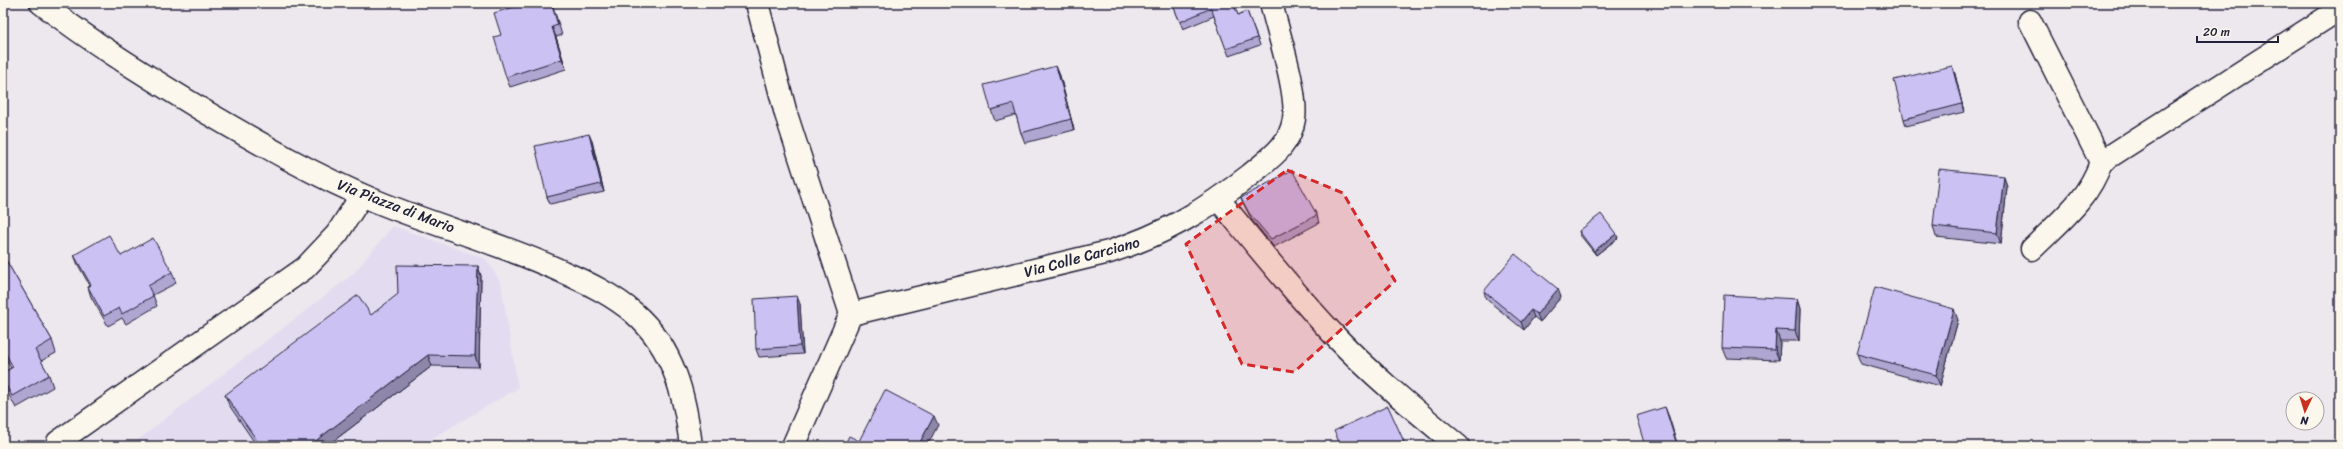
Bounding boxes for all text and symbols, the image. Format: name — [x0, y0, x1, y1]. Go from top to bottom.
scale bar — [2197, 18, 2278, 44]
text: 20 m — [2203, 21, 2230, 43]
street label: Via Piazza di Mario — [333, 172, 459, 241]
street label: Via Colle Carciano — [1021, 229, 1143, 285]
north arrow — [2285, 391, 2325, 431]
text: N — [2299, 411, 2310, 430]

